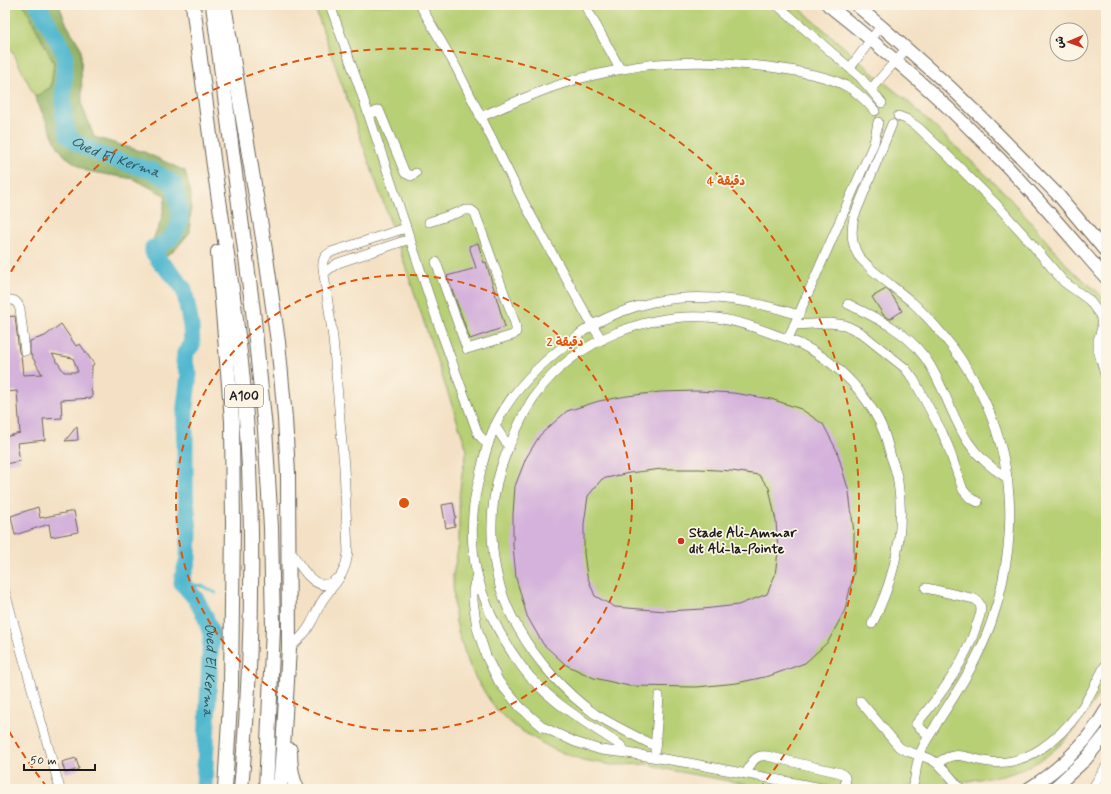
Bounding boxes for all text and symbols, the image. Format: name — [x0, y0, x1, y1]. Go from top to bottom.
north arrow — [1049, 22, 1089, 62]
text: ش — [1053, 36, 1067, 49]
water label: Oued El Kerma — [66, 132, 165, 184]
text: 4 دقيقة — [707, 174, 745, 190]
text: 2 دقيقة — [547, 335, 584, 351]
road number: A100 — [225, 385, 263, 407]
centre of rings — [397, 496, 411, 510]
place label: Stade Ali-Ammar dit Ali-la-Pointe — [689, 524, 797, 558]
marker: Stade Ali-Ammar dit Ali-la-Pointe — [676, 536, 686, 546]
water label: Oued El Kerma — [197, 620, 221, 718]
scale bar — [24, 746, 95, 772]
text: 50 m — [30, 753, 57, 769]

